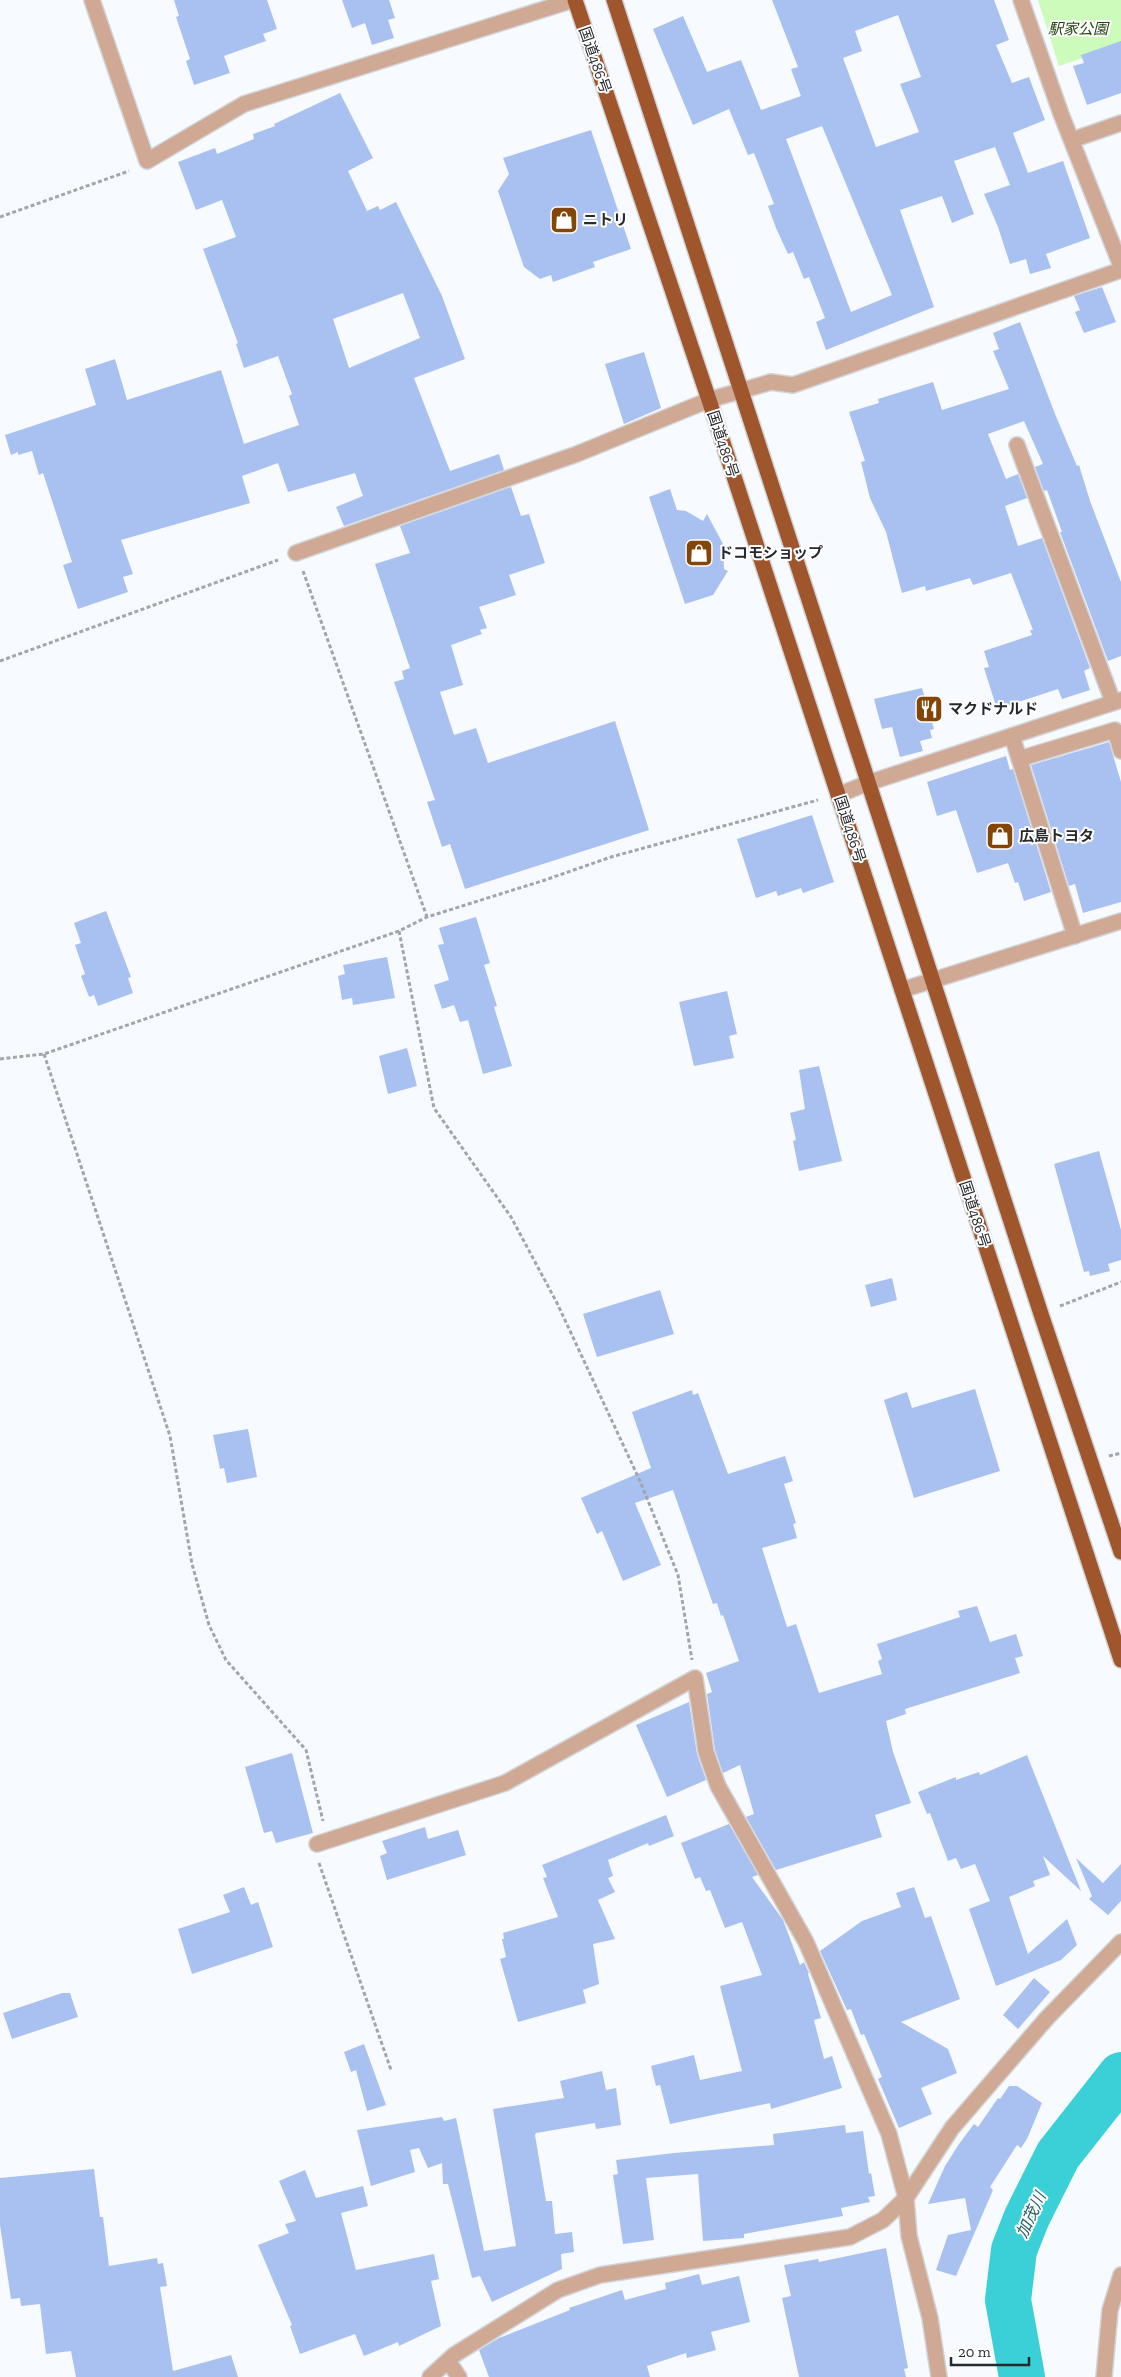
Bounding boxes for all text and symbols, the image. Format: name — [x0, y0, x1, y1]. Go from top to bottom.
park label: 駅家公園 — [1048, 20, 1110, 38]
street label: 国道486号 — [575, 24, 615, 96]
shop icon: ニトリ — [549, 205, 579, 235]
place label: ニトリ — [583, 211, 628, 229]
street label: 国道486号 — [704, 408, 742, 480]
shop icon: ドコモショップ — [684, 538, 714, 568]
place label: ドコモショップ — [718, 544, 823, 562]
restaurant icon: マクドナルド — [914, 694, 944, 724]
place label: マクドナルド — [948, 700, 1038, 718]
street label: 国道486号 — [831, 793, 869, 865]
shop icon: 広島トヨタ — [985, 821, 1015, 851]
place label: 広島トヨタ — [1019, 827, 1094, 845]
street label: 国道486号 — [956, 1178, 994, 1250]
water label: 加茂川 — [1012, 2187, 1051, 2241]
scale bar — [951, 2334, 1028, 2366]
text: 20 m — [958, 2343, 991, 2361]

